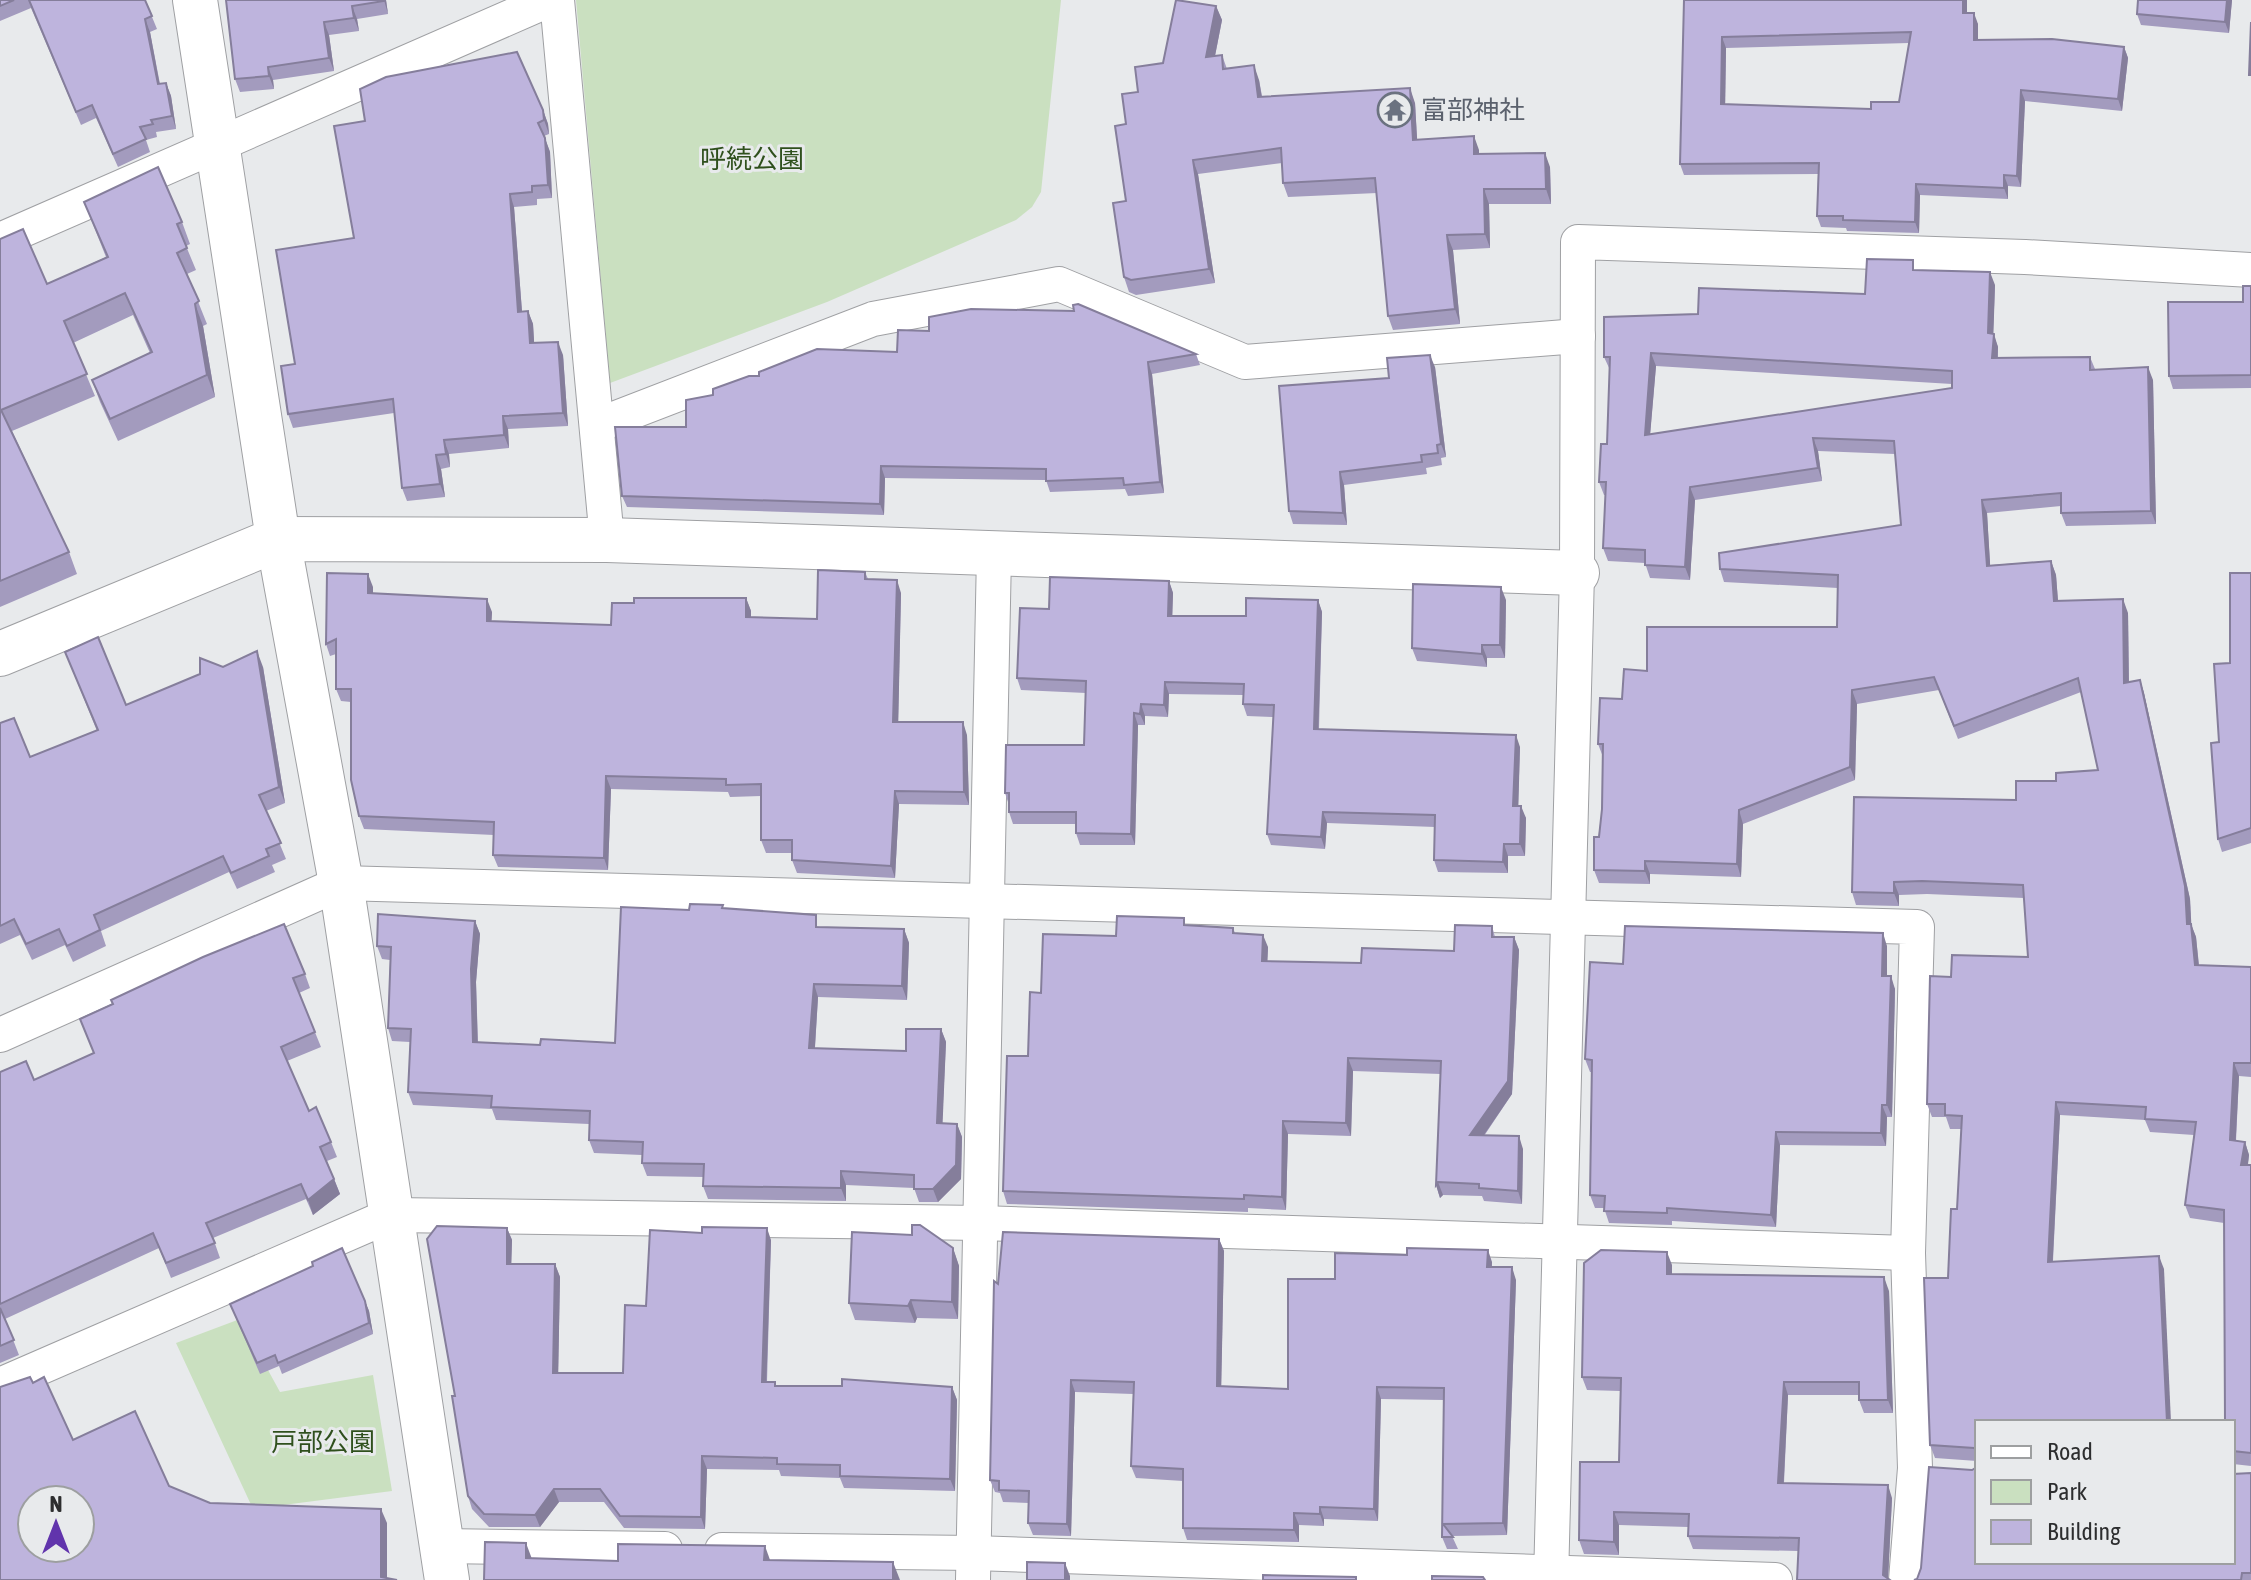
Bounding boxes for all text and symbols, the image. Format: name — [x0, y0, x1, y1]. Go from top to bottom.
temple icon: 富部神社 — [1376, 91, 1414, 129]
place label: 富部神社 — [1421, 95, 1525, 125]
park label: 呼続公園 — [700, 144, 804, 174]
legend — [1975, 1420, 2235, 1564]
park label: 戸部公園 — [271, 1427, 375, 1457]
text: Road — [2047, 1438, 2093, 1465]
text: Park — [2047, 1478, 2088, 1505]
north arrow — [16, 1484, 96, 1564]
text: N — [50, 1491, 62, 1517]
text: Building — [2047, 1518, 2121, 1545]

